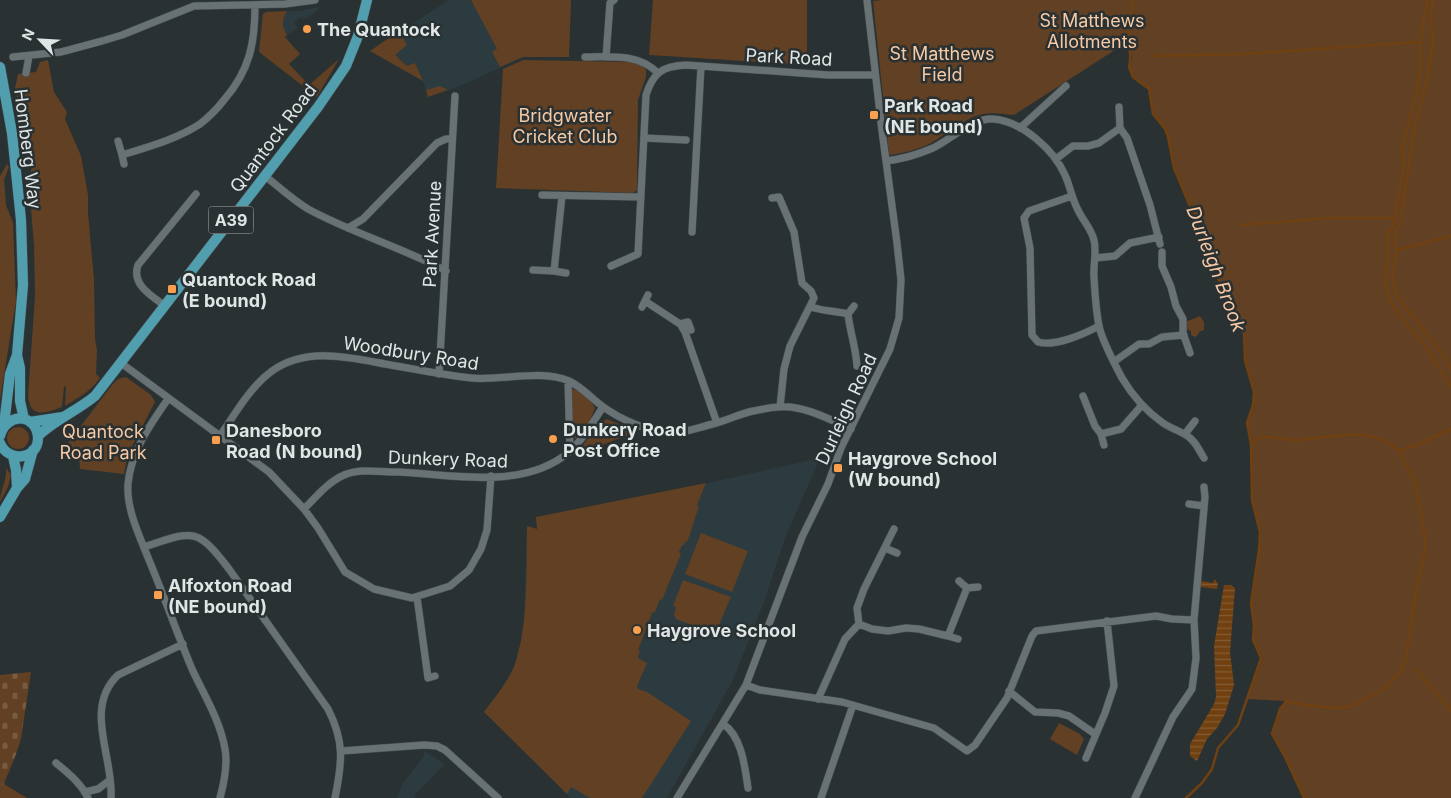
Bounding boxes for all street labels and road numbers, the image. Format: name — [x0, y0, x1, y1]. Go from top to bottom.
street label: Park Road — [745, 44, 833, 70]
street label: Quantock Road — [225, 80, 321, 196]
street label: Homberg Way — [10, 88, 46, 210]
street label: Park Avenue — [419, 180, 445, 288]
road number: A39 — [208, 206, 254, 234]
street label: Woodbury Road — [342, 332, 480, 374]
street label: Durleigh Road — [811, 350, 881, 468]
street label: Dunkery Road — [388, 446, 508, 472]

